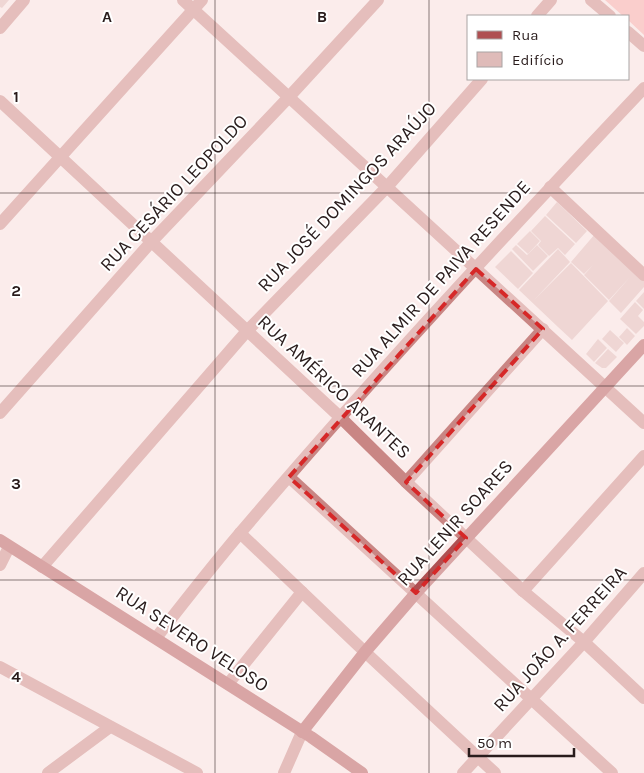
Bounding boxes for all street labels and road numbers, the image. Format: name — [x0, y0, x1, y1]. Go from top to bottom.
street label: RUA JOSÉ DOMINGOS ARAÚJO — [252, 97, 441, 297]
street label: RUA CESÁRIO LEOPOLDO — [95, 109, 252, 276]
street label: RUA ALMIR DE PAIVA RESENDE — [347, 176, 535, 382]
street label: RUA AMÉRICO ARANTES — [253, 310, 416, 463]
street label: RUA LENIR SOARES — [393, 455, 517, 591]
street label: RUA JOÃO A. FERREIRA — [489, 562, 631, 716]
street label: RUA SEVERO VELOSO — [111, 581, 273, 697]

